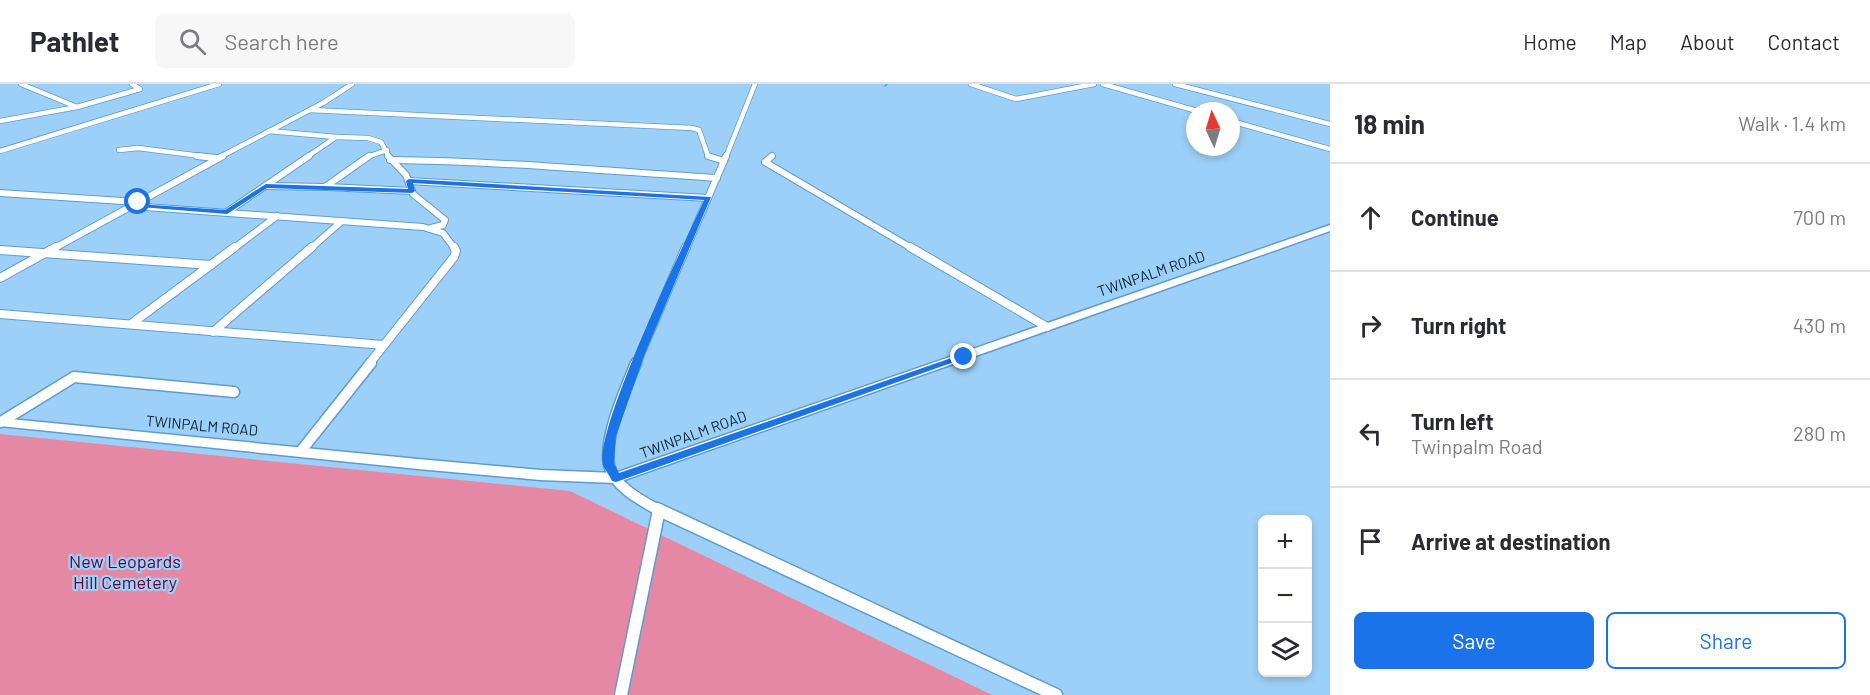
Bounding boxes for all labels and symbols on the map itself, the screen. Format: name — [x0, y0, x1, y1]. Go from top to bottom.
north arrow — [1186, 102, 1240, 156]
route start — [124, 188, 150, 214]
street label: TWINPALM ROAD — [1095, 246, 1207, 300]
route end — [950, 343, 976, 369]
street label: TWINPALM ROAD — [637, 406, 749, 462]
street label: TWINPALM ROAD — [145, 411, 259, 439]
park label: New Leopards Hill Cemetery — [69, 550, 181, 593]

